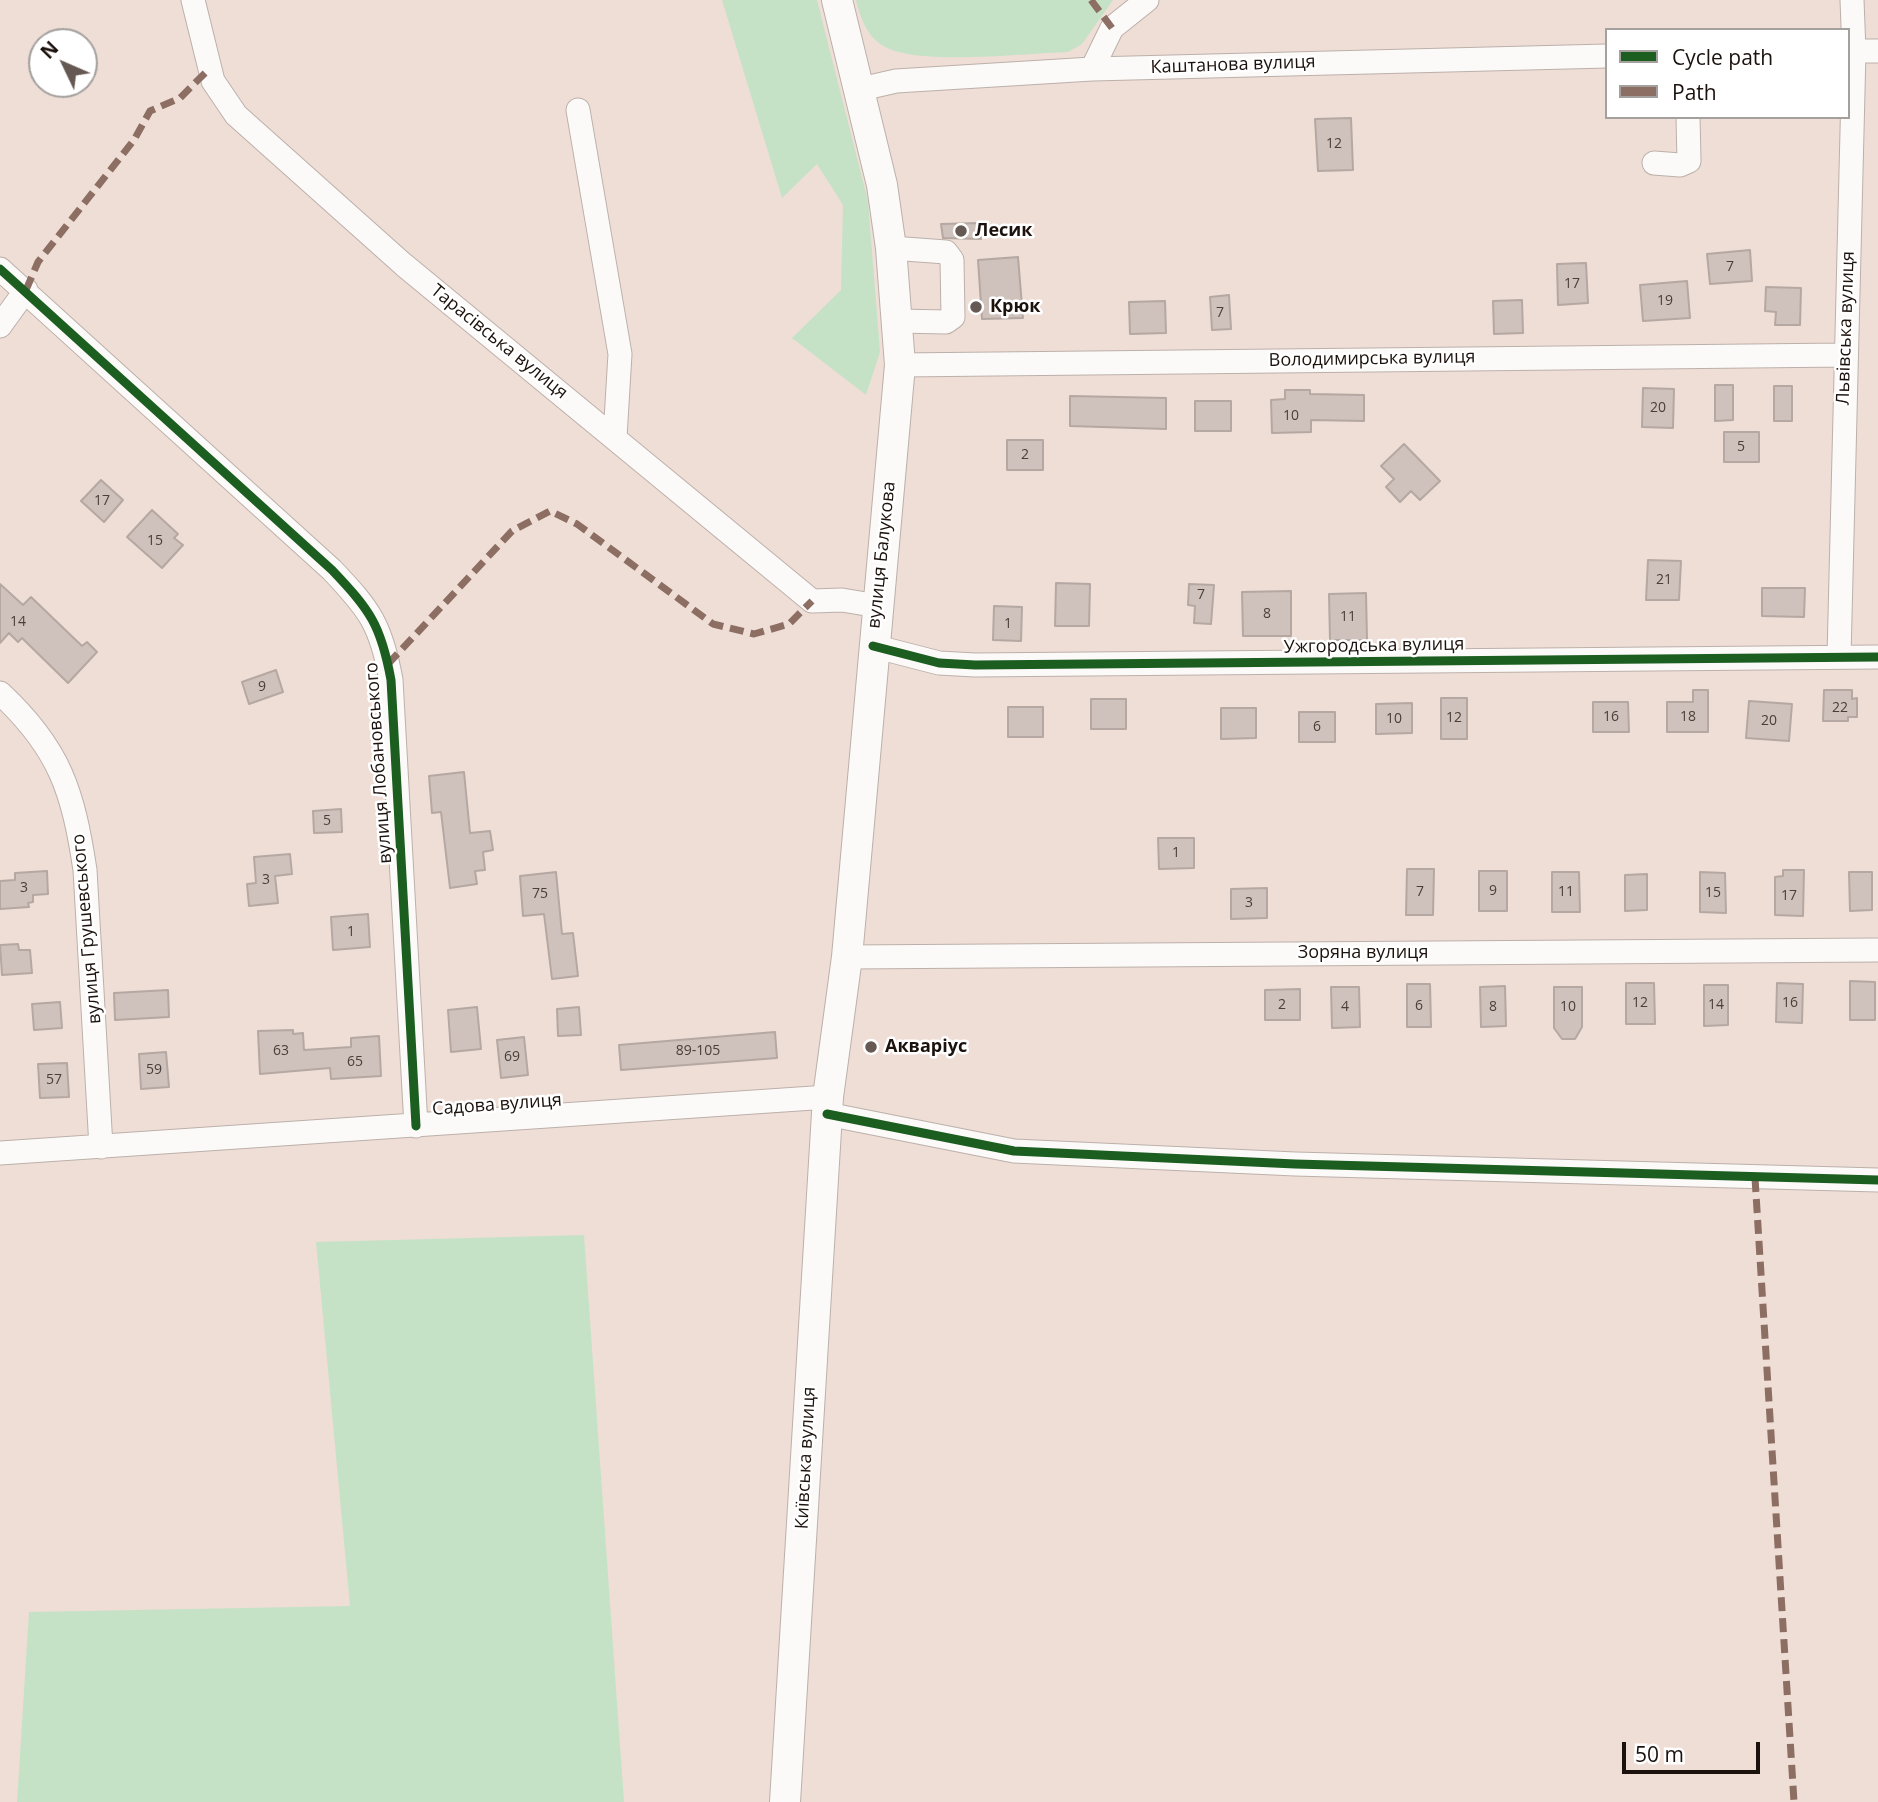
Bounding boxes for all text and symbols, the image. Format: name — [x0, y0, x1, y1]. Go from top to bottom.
north arrow — [28, 28, 98, 98]
legend — [1605, 28, 1850, 119]
text: N — [35, 35, 64, 64]
text: Cycle path — [1672, 43, 1773, 71]
street label: Каштанова вулиця — [1150, 51, 1316, 79]
text: Path — [1672, 78, 1717, 106]
house number: 12 — [1326, 136, 1342, 152]
place label: Лесик — [975, 220, 1032, 242]
marker: Лесик — [953, 223, 969, 239]
street label: Львівська вулиця — [1833, 251, 1859, 405]
house number: 7 — [1726, 259, 1734, 275]
house number: 17 — [1564, 276, 1580, 292]
street label: Тарасівська вулиця — [426, 280, 572, 404]
house number: 19 — [1657, 293, 1673, 309]
place label: Крюк — [990, 296, 1040, 318]
marker: Крюк — [968, 299, 984, 315]
house number: 7 — [1216, 305, 1224, 321]
street label: Володимирська вулиця — [1269, 346, 1475, 372]
house number: 20 — [1650, 400, 1666, 416]
house number: 10 — [1283, 408, 1299, 424]
house number: 5 — [1737, 439, 1745, 455]
house number: 2 — [1021, 447, 1029, 463]
street label: вулиця Балукова — [864, 480, 900, 630]
house number: 17 — [94, 493, 110, 509]
house number: 15 — [147, 533, 163, 549]
house number: 21 — [1656, 572, 1672, 588]
house number: 7 — [1197, 587, 1205, 603]
house number: 8 — [1263, 606, 1271, 622]
house number: 11 — [1340, 609, 1356, 625]
house number: 14 — [10, 614, 26, 630]
house number: 1 — [1004, 616, 1012, 632]
street label: Ужгородська вулиця — [1283, 634, 1465, 658]
street label: вулиця Лобановського — [361, 662, 397, 864]
house number: 9 — [258, 679, 266, 695]
house number: 22 — [1832, 700, 1848, 716]
house number: 16 — [1603, 709, 1619, 725]
house number: 18 — [1680, 709, 1696, 725]
house number: 12 — [1446, 710, 1462, 726]
house number: 10 — [1386, 711, 1402, 727]
house number: 20 — [1761, 713, 1777, 729]
house number: 6 — [1313, 719, 1321, 735]
house number: 5 — [323, 813, 331, 829]
street label: вулиця Грушевського — [68, 833, 106, 1025]
house number: 1 — [1172, 845, 1180, 861]
house number: 3 — [262, 872, 270, 888]
house number: 3 — [20, 880, 28, 896]
house number: 9 — [1489, 883, 1497, 899]
house number: 7 — [1416, 884, 1424, 900]
house number: 11 — [1558, 884, 1574, 900]
house number: 15 — [1705, 885, 1721, 901]
house number: 75 — [532, 886, 548, 902]
house number: 17 — [1781, 888, 1797, 904]
house number: 3 — [1245, 895, 1253, 911]
house number: 1 — [347, 924, 355, 940]
street label: Зоряна вулиця — [1298, 942, 1428, 964]
house number: 12 — [1632, 995, 1648, 1011]
house number: 16 — [1782, 995, 1798, 1011]
house number: 2 — [1278, 997, 1286, 1013]
house number: 14 — [1708, 997, 1724, 1013]
house number: 6 — [1415, 998, 1423, 1014]
house number: 4 — [1341, 999, 1349, 1015]
house number: 8 — [1489, 999, 1497, 1015]
house number: 10 — [1560, 999, 1576, 1015]
place label: Акваріус — [885, 1036, 967, 1058]
marker: Акваріус — [863, 1039, 879, 1055]
house number: 63 — [273, 1043, 289, 1059]
house number: 89-105 — [676, 1043, 720, 1059]
house number: 69 — [504, 1049, 520, 1065]
house number: 65 — [347, 1054, 363, 1070]
house number: 59 — [146, 1062, 162, 1078]
house number: 57 — [46, 1072, 62, 1088]
street label: Садова вулиця — [431, 1090, 563, 1120]
street label: Київська вулиця — [791, 1386, 821, 1530]
scale bar — [1626, 1728, 1764, 1772]
text: 50 m — [1635, 1740, 1684, 1768]

